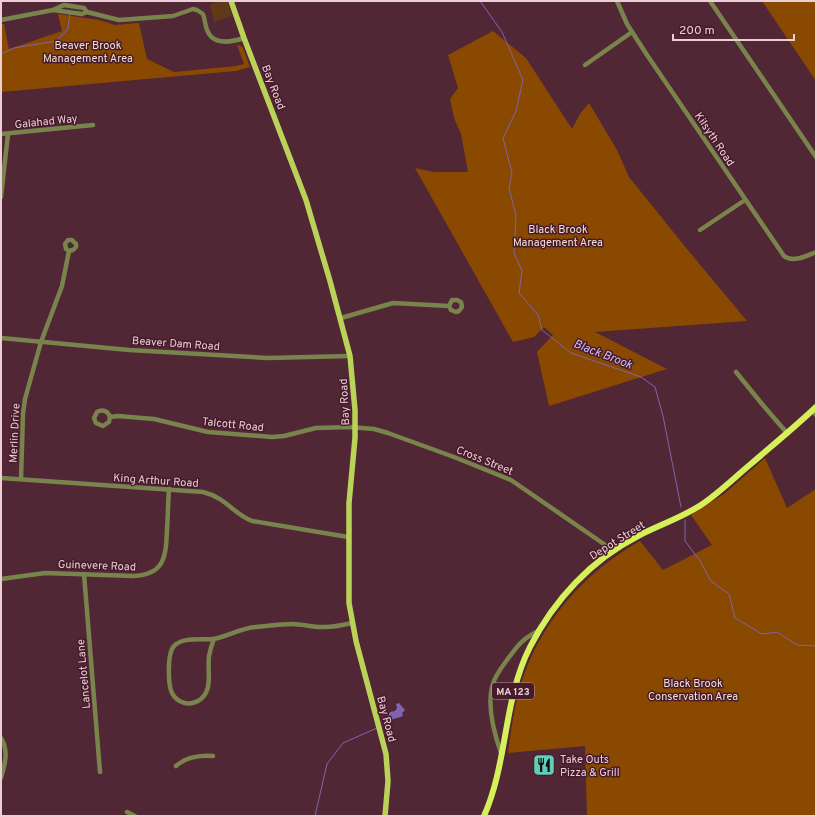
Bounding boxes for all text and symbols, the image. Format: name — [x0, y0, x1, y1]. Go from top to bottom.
scale bar — [673, 16, 794, 42]
text: 200 m — [679, 23, 715, 39]
park label: Beaver Brook Management Area — [43, 39, 133, 66]
street label: Bay Road — [258, 63, 288, 112]
street label: Kilsyth Road — [691, 110, 737, 169]
street label: Galahad Way — [14, 112, 78, 132]
park label: Black Brook Management Area — [513, 223, 603, 250]
street label: Beaver Dam Road — [132, 334, 220, 354]
water label: Black Brook — [571, 336, 635, 374]
street label: Bay Road — [337, 378, 353, 426]
street label: Merlin Drive — [6, 403, 24, 463]
street label: Talcott Road — [201, 415, 265, 435]
street label: Cross Street — [454, 443, 515, 479]
street label: King Arthur Road — [113, 471, 199, 491]
street label: Depot Street — [587, 518, 648, 563]
street label: Guinevere Road — [58, 558, 136, 574]
street label: Lancelot Lane — [74, 638, 94, 709]
park label: Black Brook Conservation Area — [648, 677, 738, 704]
road number: MA 123 — [492, 683, 534, 699]
street label: Bay Road — [373, 695, 399, 744]
restaurant icon: Take Outs Pizza & Grill — [531, 752, 557, 778]
place label: Take Outs Pizza & Grill — [560, 753, 620, 780]

